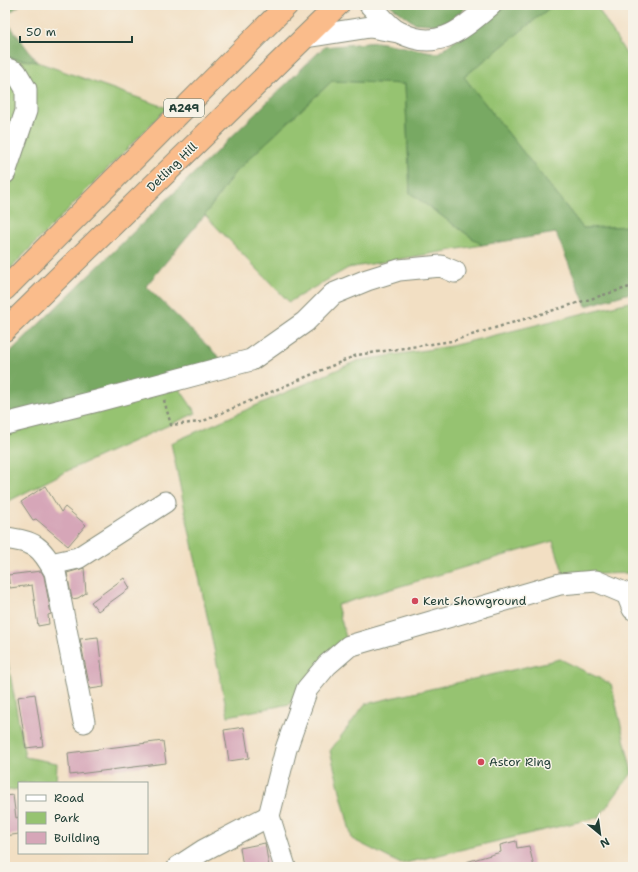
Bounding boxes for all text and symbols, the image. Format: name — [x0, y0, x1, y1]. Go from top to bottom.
scale bar — [20, 18, 132, 44]
text: 50 m — [26, 24, 56, 40]
road number: A249 — [164, 99, 204, 117]
street label: Detling Hill — [143, 139, 201, 195]
place label: Kent Showground — [423, 593, 527, 609]
marker: Kent Showground — [410, 596, 420, 606]
place label: Astor Ring — [489, 754, 551, 770]
marker: Astor Ring — [476, 757, 486, 767]
legend — [18, 782, 148, 854]
text: Road — [54, 790, 85, 806]
text: Park — [54, 810, 80, 826]
north arrow — [580, 814, 620, 854]
text: Building — [54, 830, 100, 846]
text: N — [597, 834, 612, 851]

